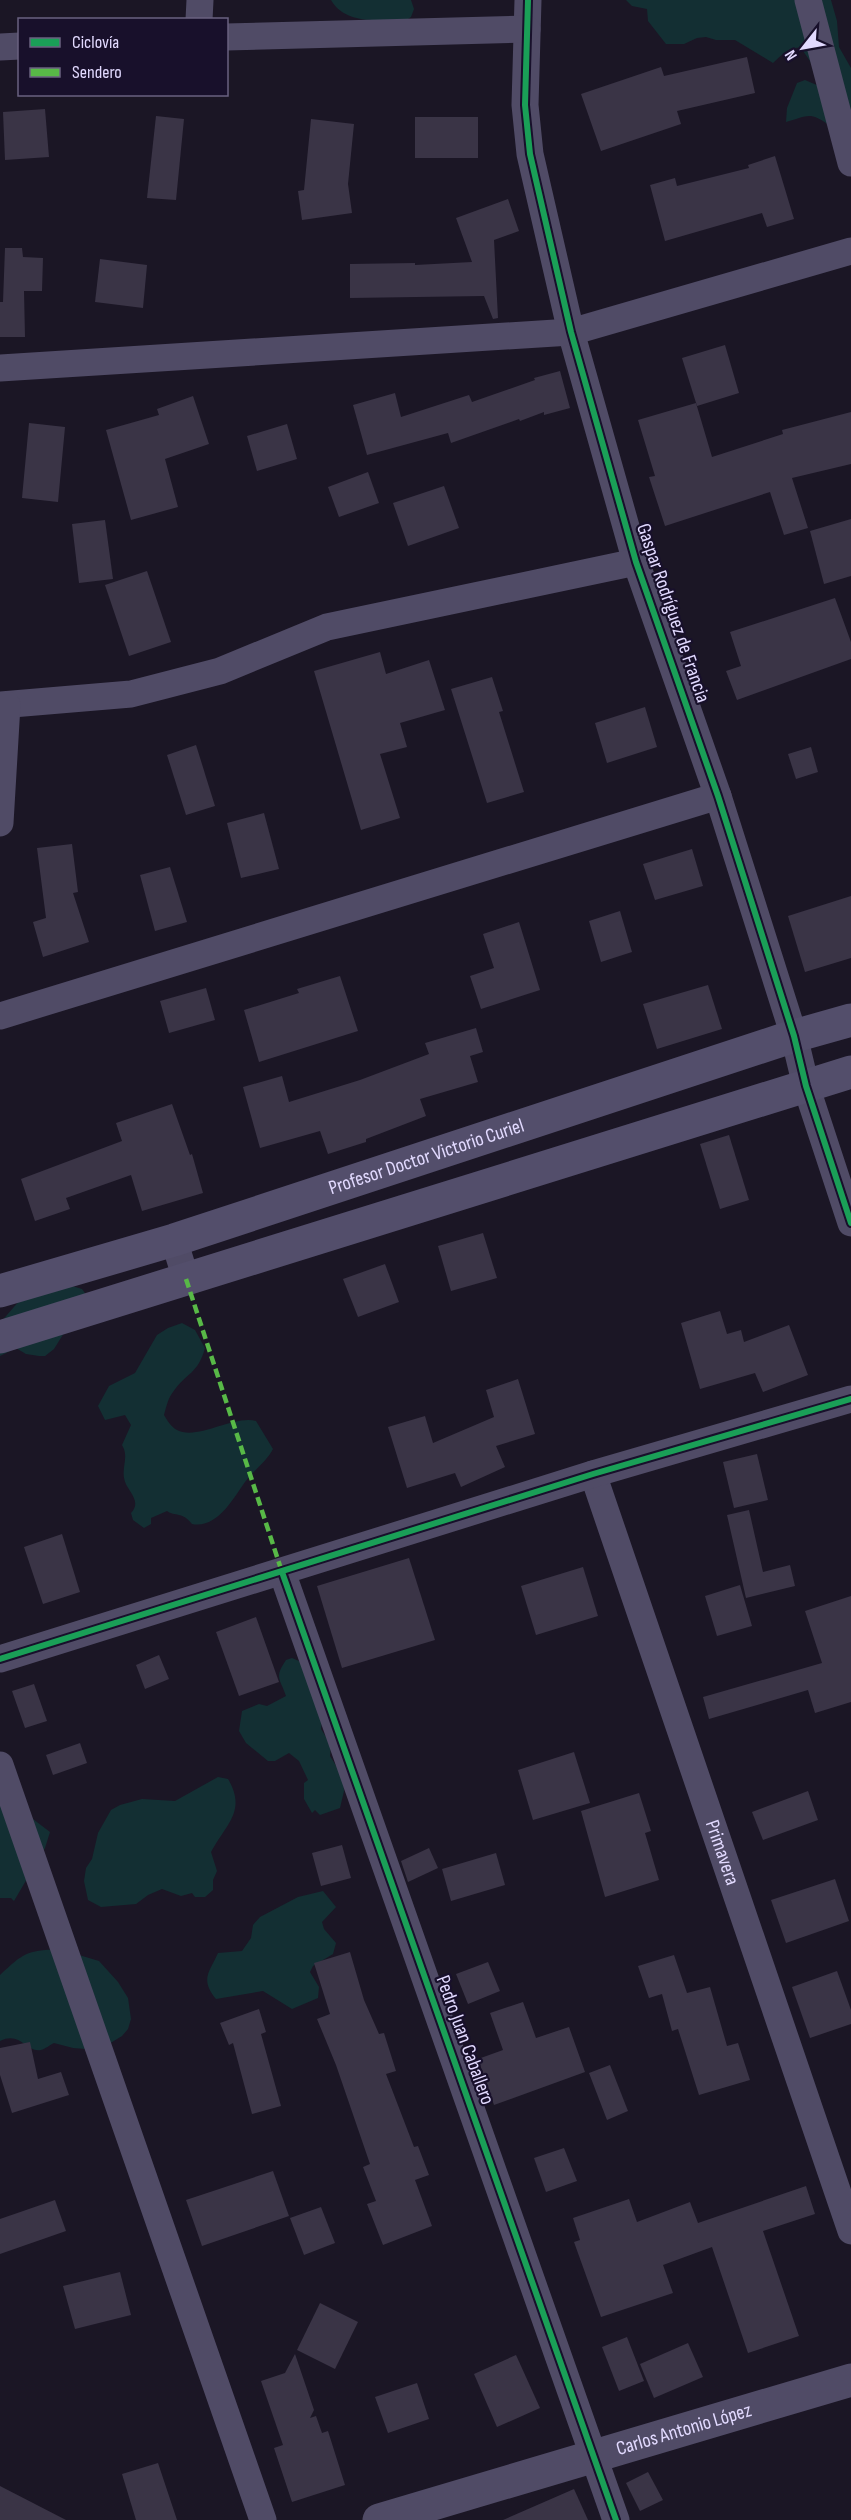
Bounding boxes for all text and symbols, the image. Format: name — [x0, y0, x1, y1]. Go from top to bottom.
legend — [18, 18, 228, 96]
north arrow — [773, 18, 833, 78]
text: Ciclovía — [72, 32, 119, 53]
text: N — [781, 46, 802, 64]
text: Sendero — [72, 62, 122, 83]
street label: Gaspar Rodríguez de Francia — [631, 520, 715, 706]
street label: Profesor Doctor Victorio Curiel — [326, 1114, 527, 1200]
street label: Primavera — [700, 1817, 744, 1888]
street label: Pedro Juan Caballero — [430, 1972, 500, 2108]
street label: Carlos Antonio López — [613, 2398, 754, 2461]

